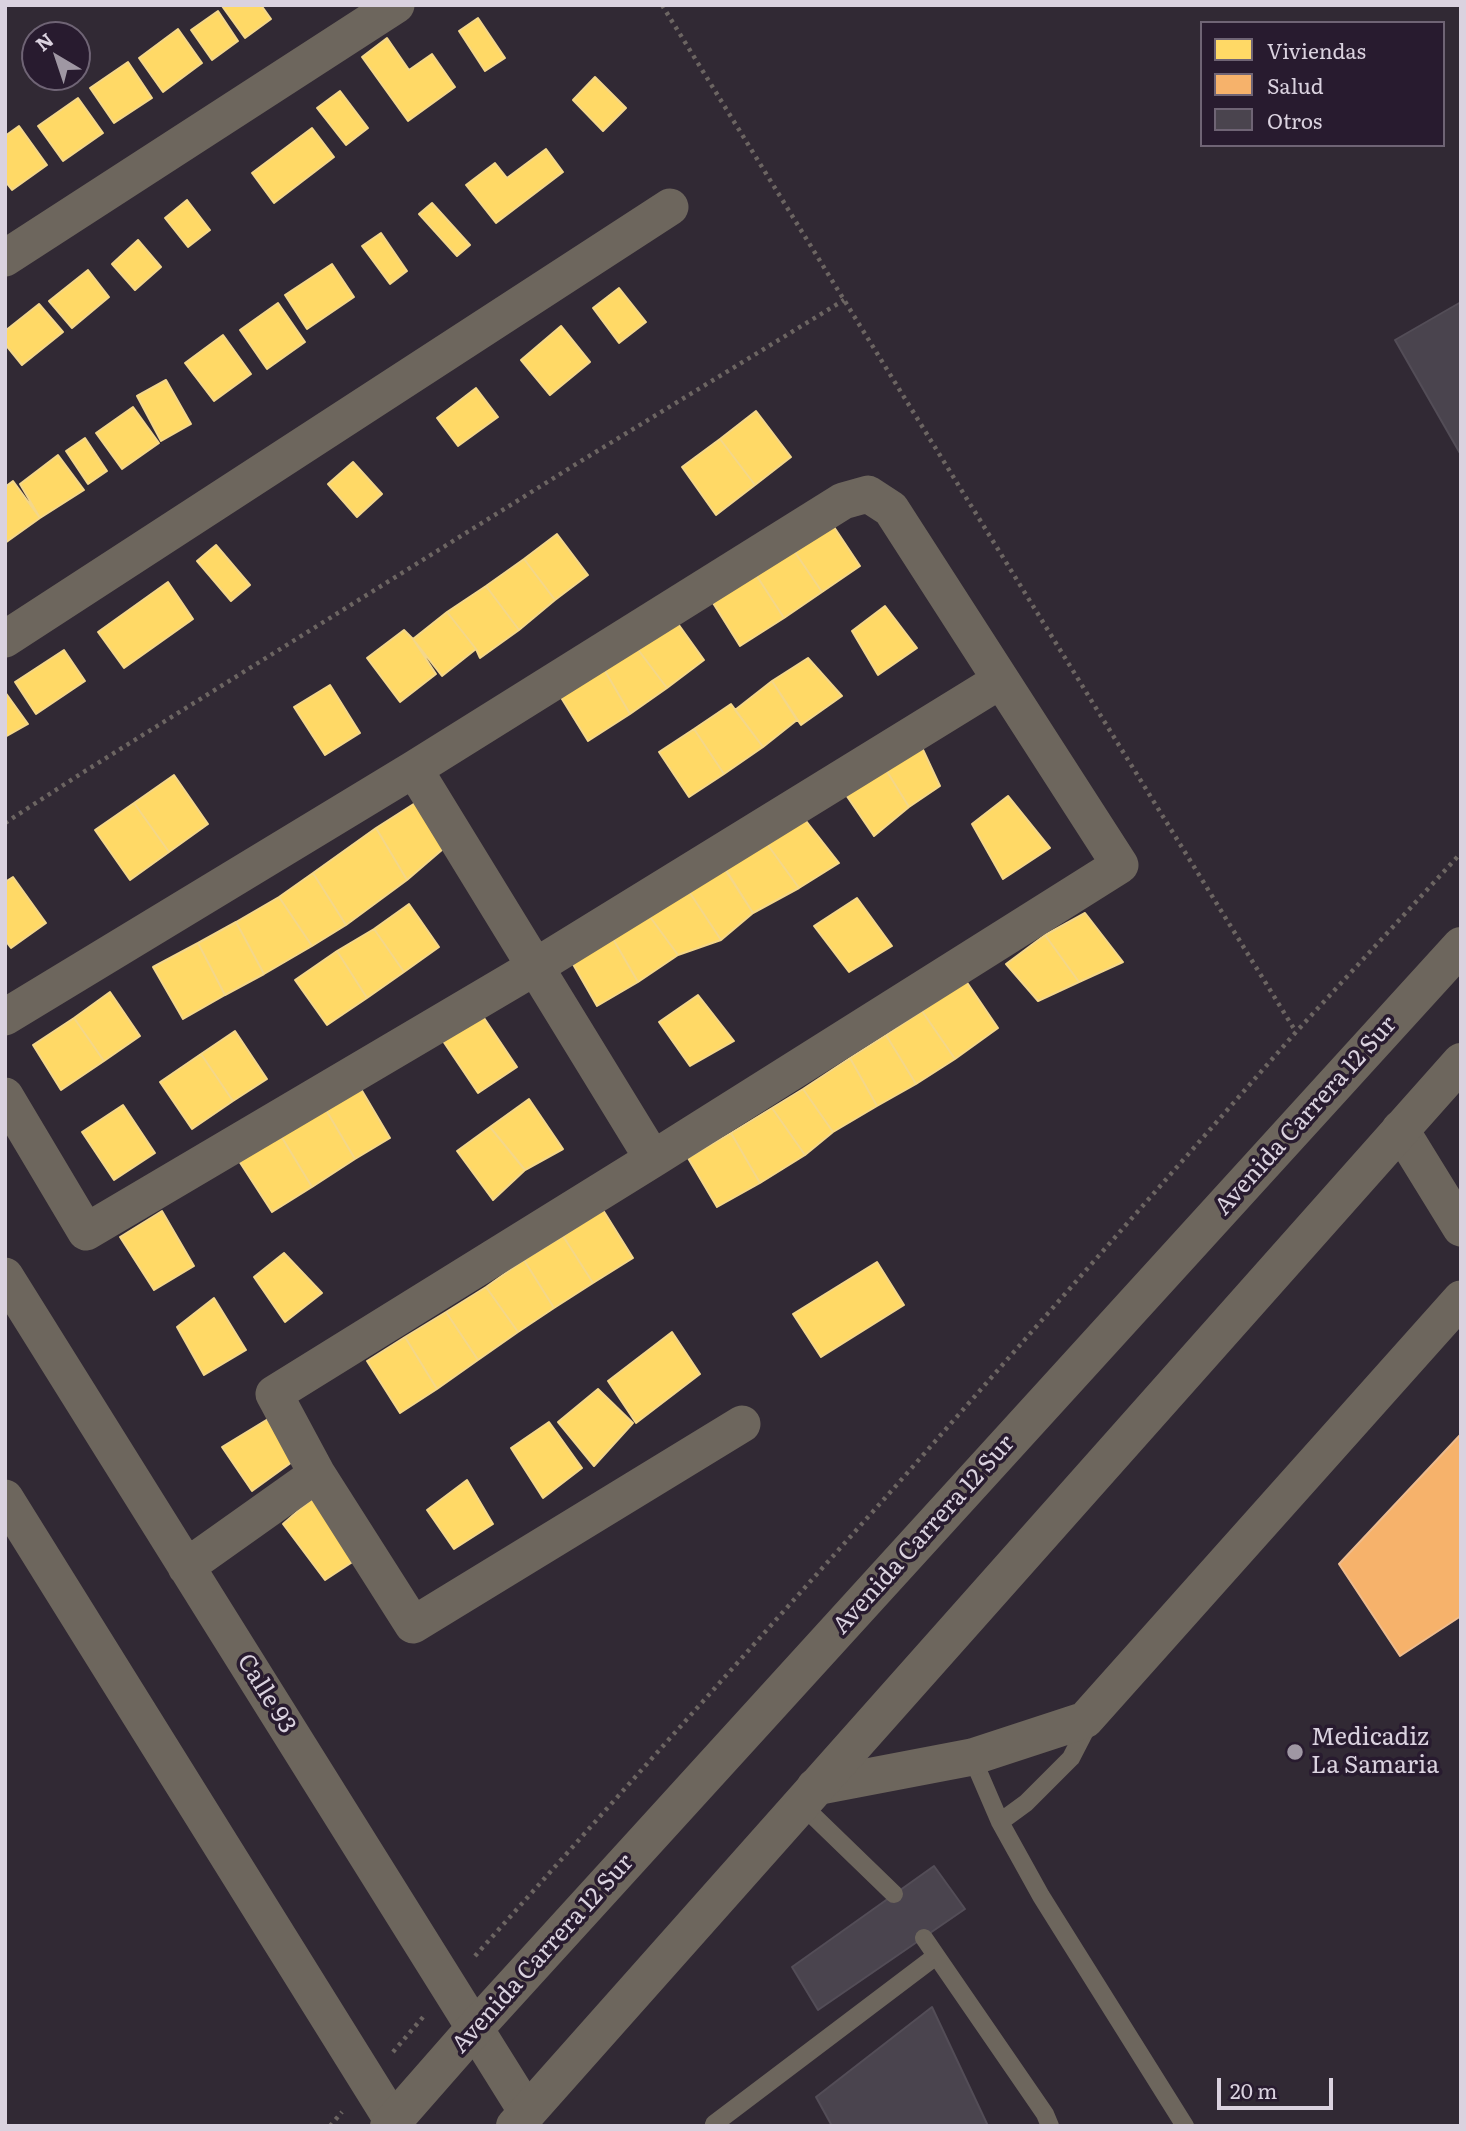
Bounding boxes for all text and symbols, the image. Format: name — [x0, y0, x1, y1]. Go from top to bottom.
north arrow — [21, 21, 91, 91]
legend — [1200, 21, 1445, 147]
text: N — [29, 25, 59, 57]
text: Viviendas — [1267, 34, 1366, 65]
text: Salud — [1267, 69, 1324, 100]
text: Otros — [1267, 104, 1322, 135]
street label: Avenida Carrera 12 Sur — [1209, 1010, 1403, 1222]
street label: Avenida Carrera 12 Sur — [827, 1429, 1021, 1641]
street label: Calle 93 — [230, 1649, 302, 1739]
place label: Medicadiz La Samaria — [1311, 1724, 1439, 1780]
marker: Medicadiz La Samaria — [1285, 1742, 1305, 1762]
street label: Avenida Carrera 12 Sur — [446, 1848, 640, 2060]
scale bar — [1221, 2064, 1336, 2108]
text: 20 m — [1230, 2074, 1277, 2105]

